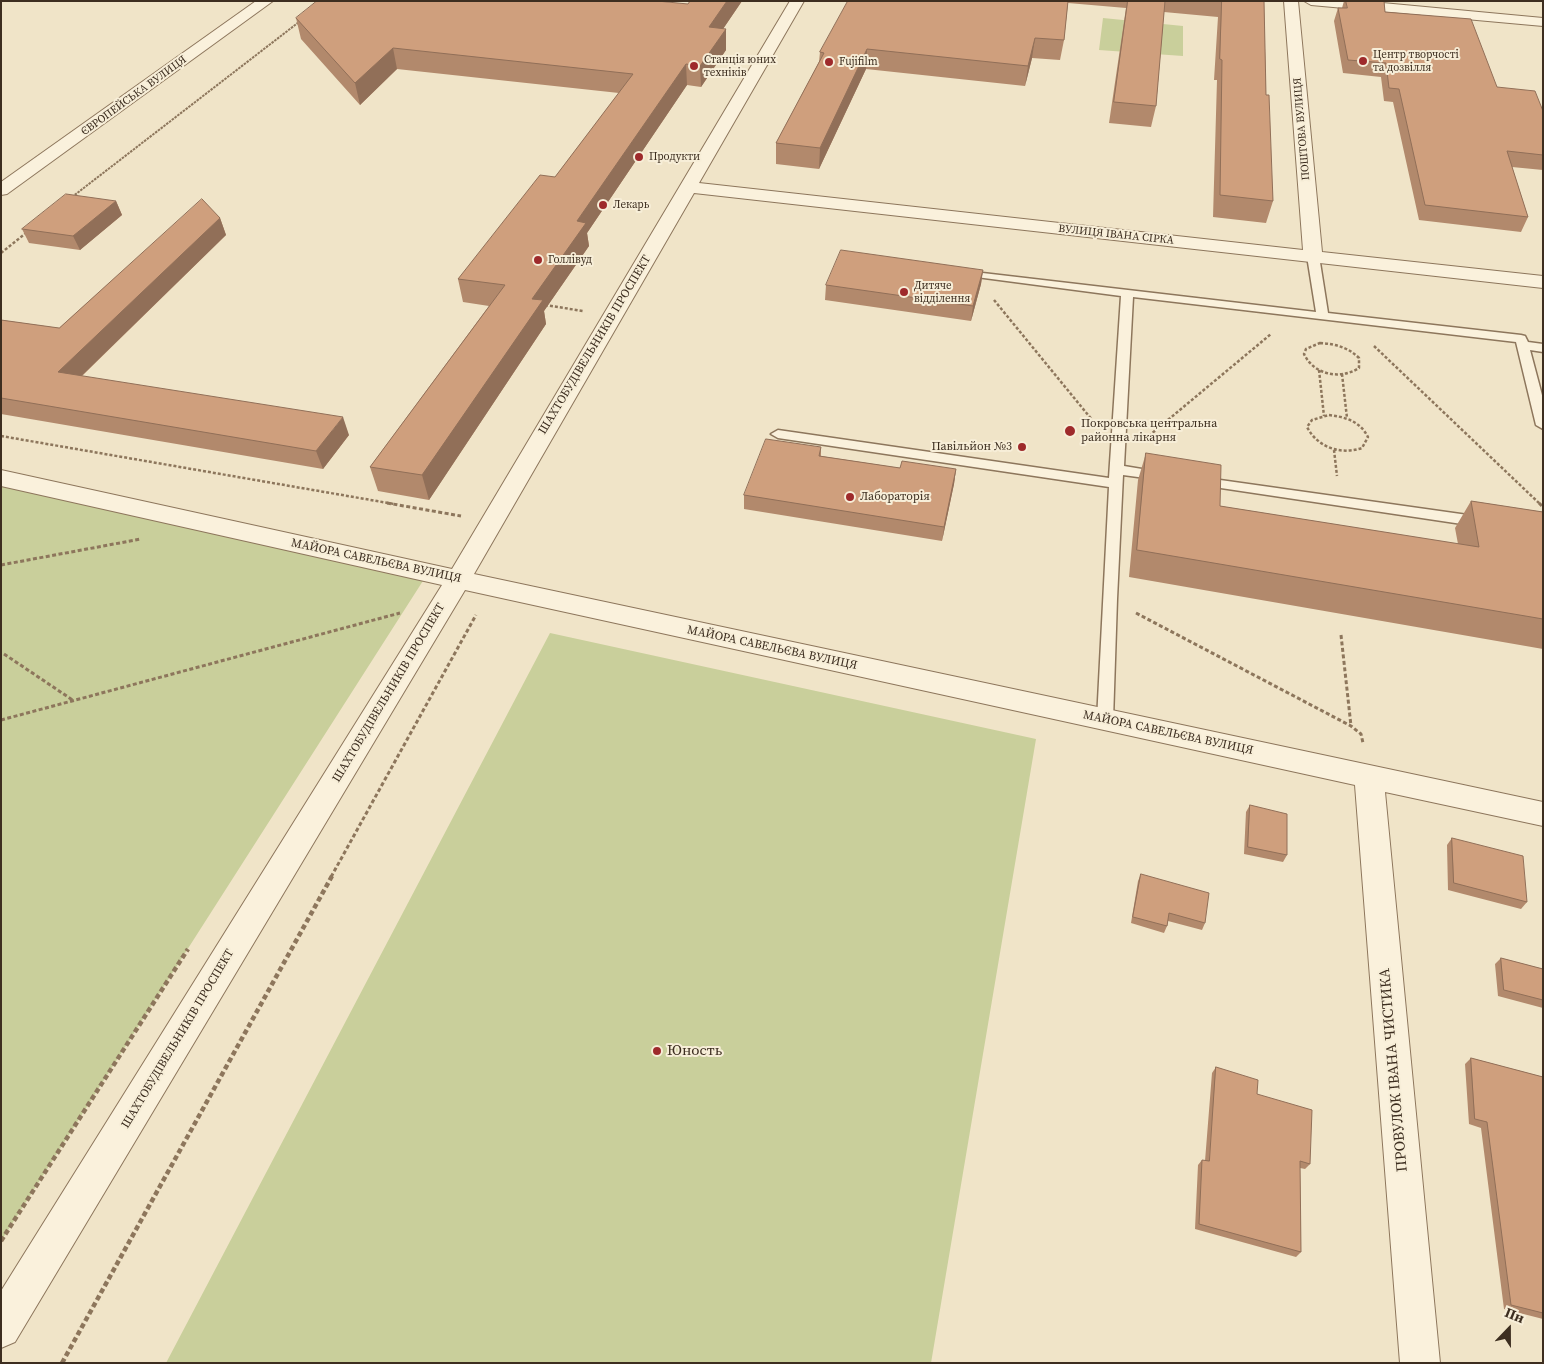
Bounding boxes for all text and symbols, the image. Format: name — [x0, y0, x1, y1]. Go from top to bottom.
place label: Центр творчості та дозвілля — [1373, 48, 1459, 74]
street label: ЄВРОПЕЙСЬКА ВУЛИЦЯ — [79, 53, 189, 139]
place label: Станція юних техніків — [704, 53, 776, 79]
place label: Fujifilm — [839, 55, 878, 69]
marker: Центр творчості та дозвілля — [1357, 55, 1369, 67]
marker: Fujifilm — [823, 56, 835, 68]
marker: Станція юних техніків — [688, 60, 700, 72]
street label: ПОШТОВА ВУЛИЦЯ — [1291, 77, 1313, 181]
place label: Продукти — [649, 150, 700, 164]
marker: Продукти — [633, 151, 645, 163]
place label: Лекарь — [613, 198, 649, 212]
marker: Лекарь — [597, 199, 609, 211]
street label: ВУЛИЦЯ ІВАНА СІРКА — [1058, 222, 1174, 248]
street label: ШАХТОБУДІВЕЛЬНИКІВ ПРОСПЕКТ — [536, 253, 654, 437]
place label: Голлівуд — [548, 253, 592, 267]
marker: Голлівуд — [532, 254, 544, 266]
place label: Дитяче відділення — [914, 279, 970, 305]
marker: Дитяче відділення — [898, 286, 910, 298]
place label: Покровська центральна районна лікарня — [1081, 417, 1217, 445]
marker: Покровська центральна районна лікарня — [1063, 424, 1077, 438]
place label: Павільйон №3 — [931, 440, 1012, 454]
marker: Павільйон №3 — [1016, 441, 1028, 453]
place label: Лабораторія — [860, 490, 930, 504]
marker: Лабораторія — [844, 491, 856, 503]
street label: МАЙОРА САВЕЛЬЄВА ВУЛИЦЯ — [290, 536, 462, 586]
street label: ШАХТОБУДІВЕЛЬНИКІВ ПРОСПЕКТ — [330, 601, 448, 785]
street label: МАЙОРА САВЕЛЬЄВА ВУЛИЦЯ — [686, 623, 858, 673]
street label: МАЙОРА САВЕЛЬЄВА ВУЛИЦЯ — [1082, 708, 1254, 758]
street label: ШАХТОБУДІВЕЛЬНИКІВ ПРОСПЕКТ — [119, 947, 237, 1131]
street label: ПРОВУЛОК ІВАНА ЧИСТИКА — [1376, 967, 1412, 1173]
place label: Юность — [667, 1042, 722, 1060]
marker: Юность — [651, 1045, 663, 1057]
text: Пн — [1502, 1302, 1527, 1328]
north arrow — [1484, 1304, 1534, 1354]

